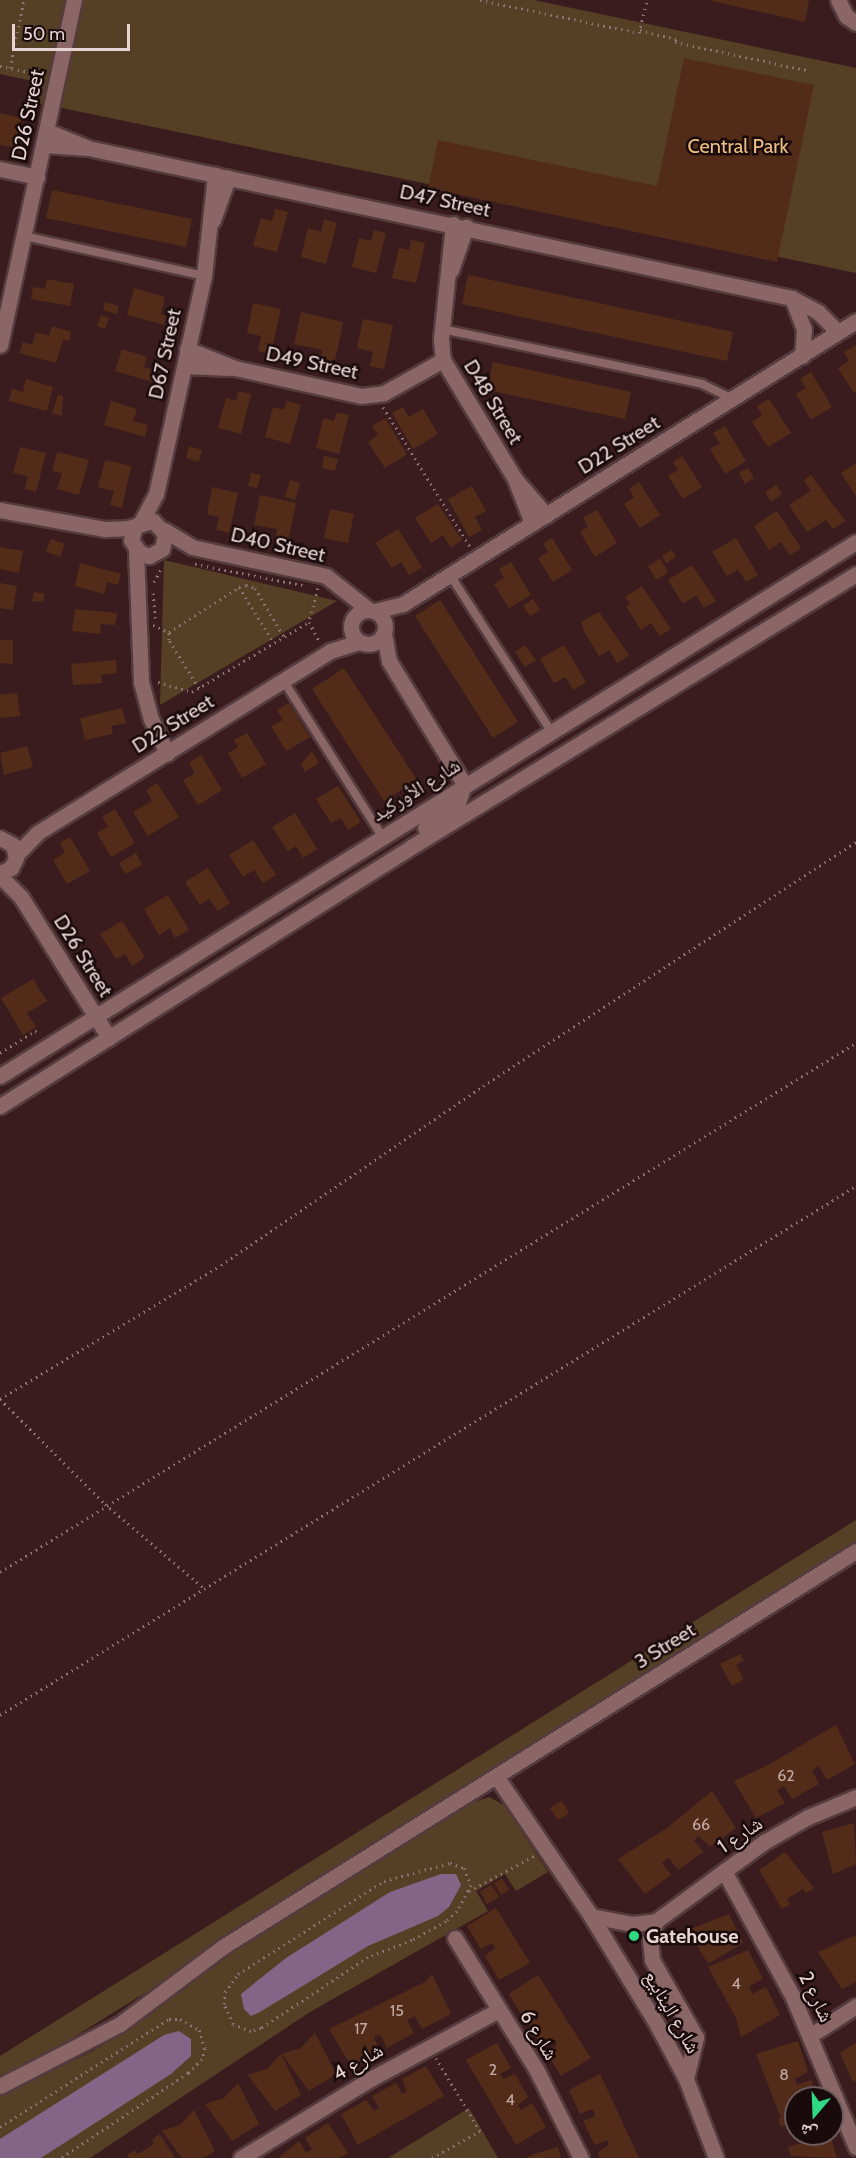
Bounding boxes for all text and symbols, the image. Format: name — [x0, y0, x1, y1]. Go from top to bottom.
scale bar — [15, 12, 134, 50]
text: 50 m — [23, 23, 65, 45]
street label: D26 Street — [7, 67, 49, 163]
park label: Central Park — [687, 134, 789, 158]
street label: D47 Street — [397, 180, 493, 222]
street label: D67 Street — [144, 307, 186, 401]
street label: D49 Street — [264, 342, 360, 384]
street label: D48 Street — [458, 355, 528, 449]
street label: D22 Street — [574, 411, 664, 479]
street label: D40 Street — [229, 523, 327, 567]
street label: D22 Street — [128, 690, 218, 758]
street label: شارع الأوركيد — [367, 753, 465, 827]
street label: D26 Street — [48, 911, 118, 1001]
street label: 3 Street — [630, 1618, 700, 1674]
house number: 62 — [777, 1766, 795, 1786]
street label: شارع 1 — [713, 1811, 767, 1859]
house number: 66 — [692, 1815, 710, 1835]
place label: Gatehouse — [646, 1924, 738, 1948]
marker: Gatehouse — [627, 1929, 641, 1943]
street label: شارع الينابيع — [639, 1966, 705, 2058]
street label: شارع 2 — [794, 1968, 838, 2026]
house number: 4 — [731, 1974, 741, 1994]
house number: 15 — [390, 2001, 404, 2021]
street label: شارع 6 — [515, 2006, 563, 2064]
house number: 17 — [354, 2019, 368, 2039]
street label: شارع 4 — [329, 2038, 387, 2086]
house number: 2 — [489, 2060, 497, 2080]
house number: 8 — [779, 2065, 789, 2085]
north arrow — [784, 2086, 844, 2146]
house number: 4 — [505, 2090, 515, 2110]
text: ش — [798, 2120, 820, 2143]

